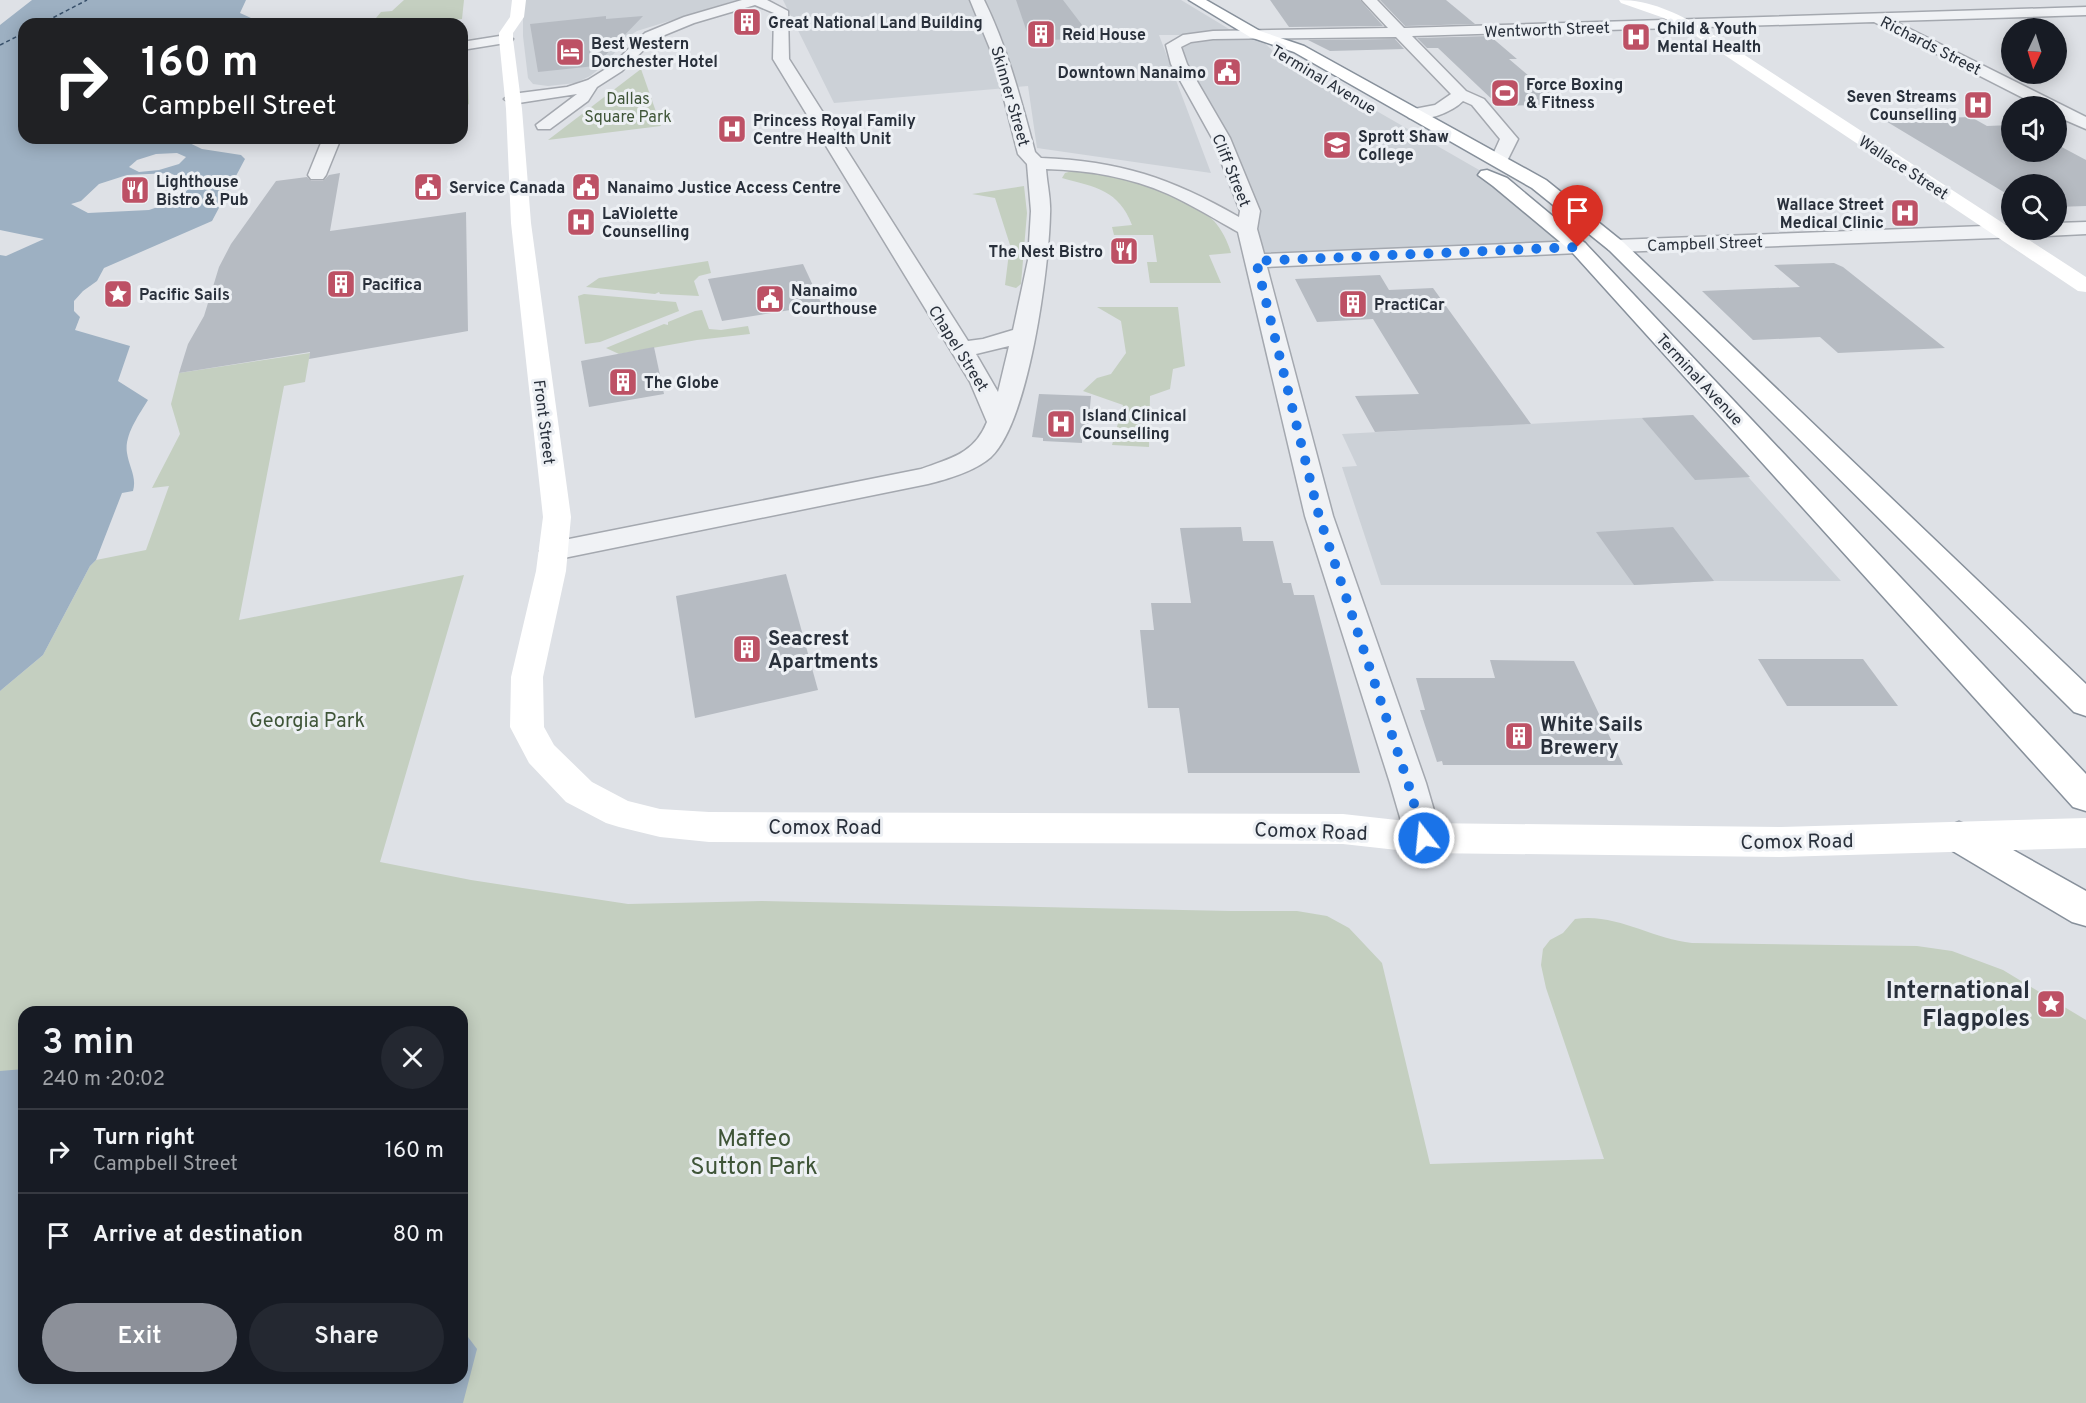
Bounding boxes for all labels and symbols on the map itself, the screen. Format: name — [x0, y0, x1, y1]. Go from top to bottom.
building icon: Great National Land Building — [731, 6, 763, 38]
street label: Richards Street — [1876, 13, 1984, 81]
place label: Great National Land Building — [768, 14, 983, 34]
building icon: Reid House — [1025, 18, 1057, 50]
north arrow — [2001, 18, 2067, 84]
street label: Wentworth Street — [1484, 19, 1610, 43]
place label: Child & Youth Mental Health — [1657, 20, 1761, 58]
hospital icon: Child & Youth Mental Health — [1620, 21, 1652, 53]
place label: Reid House — [1062, 26, 1146, 46]
place label: Best Western Dorchester Hotel — [591, 35, 718, 73]
hotel icon: Best Western Dorchester Hotel — [554, 36, 586, 68]
street label: Terminal Avenue — [1267, 42, 1379, 120]
street label: Skinner Street — [985, 44, 1033, 149]
public building icon: Downtown Nanaimo — [1211, 56, 1243, 88]
place label: Downtown Nanaimo — [1058, 64, 1206, 84]
place label: Force Boxing & Fitness — [1526, 76, 1623, 114]
sports icon: Force Boxing & Fitness — [1489, 77, 1521, 109]
place label: Seven Streams Counselling — [1846, 88, 1957, 126]
hospital icon: Seven Streams Counselling — [1962, 89, 1994, 121]
park label: Dallas Square Park — [584, 90, 672, 128]
place label: Princess Royal Family Centre Health Unit — [753, 112, 916, 150]
hospital icon: Princess Royal Family Centre Health Unit — [716, 113, 748, 145]
place label: Sprott Shaw College — [1358, 128, 1449, 166]
school or university icon: Sprott Shaw College — [1321, 129, 1353, 161]
street label: Cliff Street — [1206, 131, 1254, 210]
street label: Wallace Street — [1854, 132, 1952, 205]
public building icon: Service Canada — [412, 171, 444, 203]
public building icon: Nanaimo Justice Access Centre — [570, 171, 602, 203]
place label: Lighthouse Bistro & Pub — [156, 173, 248, 211]
restaurant icon: Lighthouse Bistro & Pub — [119, 174, 151, 206]
place label: Service Canada — [449, 179, 565, 199]
place label: Nanaimo Justice Access Centre — [607, 179, 841, 199]
pin — [1552, 185, 1603, 247]
place label: Wallace Street Medical Clinic — [1777, 196, 1884, 234]
hospital icon: Wallace Street Medical Clinic — [1889, 197, 1921, 229]
place label: LaViolette Counselling — [602, 205, 689, 243]
hospital icon: LaViolette Counselling — [565, 206, 597, 238]
street label: Campbell Street — [1647, 233, 1763, 257]
restaurant icon: The Nest Bistro — [1108, 235, 1140, 267]
place label: The Nest Bistro — [989, 243, 1103, 263]
building icon: Pacifica — [325, 268, 357, 300]
place label: Pacifica — [362, 276, 422, 296]
place icon: Pacific Sails — [102, 278, 134, 310]
place label: Nanaimo Courthouse — [791, 282, 877, 320]
public building icon: Nanaimo Courthouse — [754, 283, 786, 315]
place label: Pacific Sails — [139, 286, 230, 306]
building icon: PractiCar — [1337, 288, 1369, 320]
place label: PractiCar — [1374, 296, 1445, 316]
street label: Chapel Street — [923, 302, 992, 396]
street label: Terminal Avenue — [1651, 330, 1746, 431]
building icon: The Globe — [607, 366, 639, 398]
place label: The Globe — [644, 374, 719, 394]
street label: Front Street — [528, 379, 558, 466]
place label: Island Clinical Counselling — [1082, 407, 1187, 445]
hospital icon: Island Clinical Counselling — [1045, 408, 1077, 440]
place label: Seacrest Apartments — [768, 627, 879, 676]
building icon: Seacrest Apartments — [731, 633, 763, 665]
park label: Georgia Park — [249, 709, 365, 735]
place label: White Sails Brewery — [1540, 713, 1643, 762]
building icon: White Sails Brewery — [1503, 720, 1535, 752]
position arrow — [1392, 806, 1456, 870]
street label: Comox Road — [768, 816, 882, 842]
street label: Comox Road — [1254, 818, 1368, 848]
street label: Comox Road — [1740, 829, 1854, 857]
place label: International Flagpoles — [1886, 977, 2030, 1035]
place icon: International Flagpoles — [2035, 988, 2067, 1020]
park label: Maffeo Sutton Park — [690, 1125, 818, 1183]

